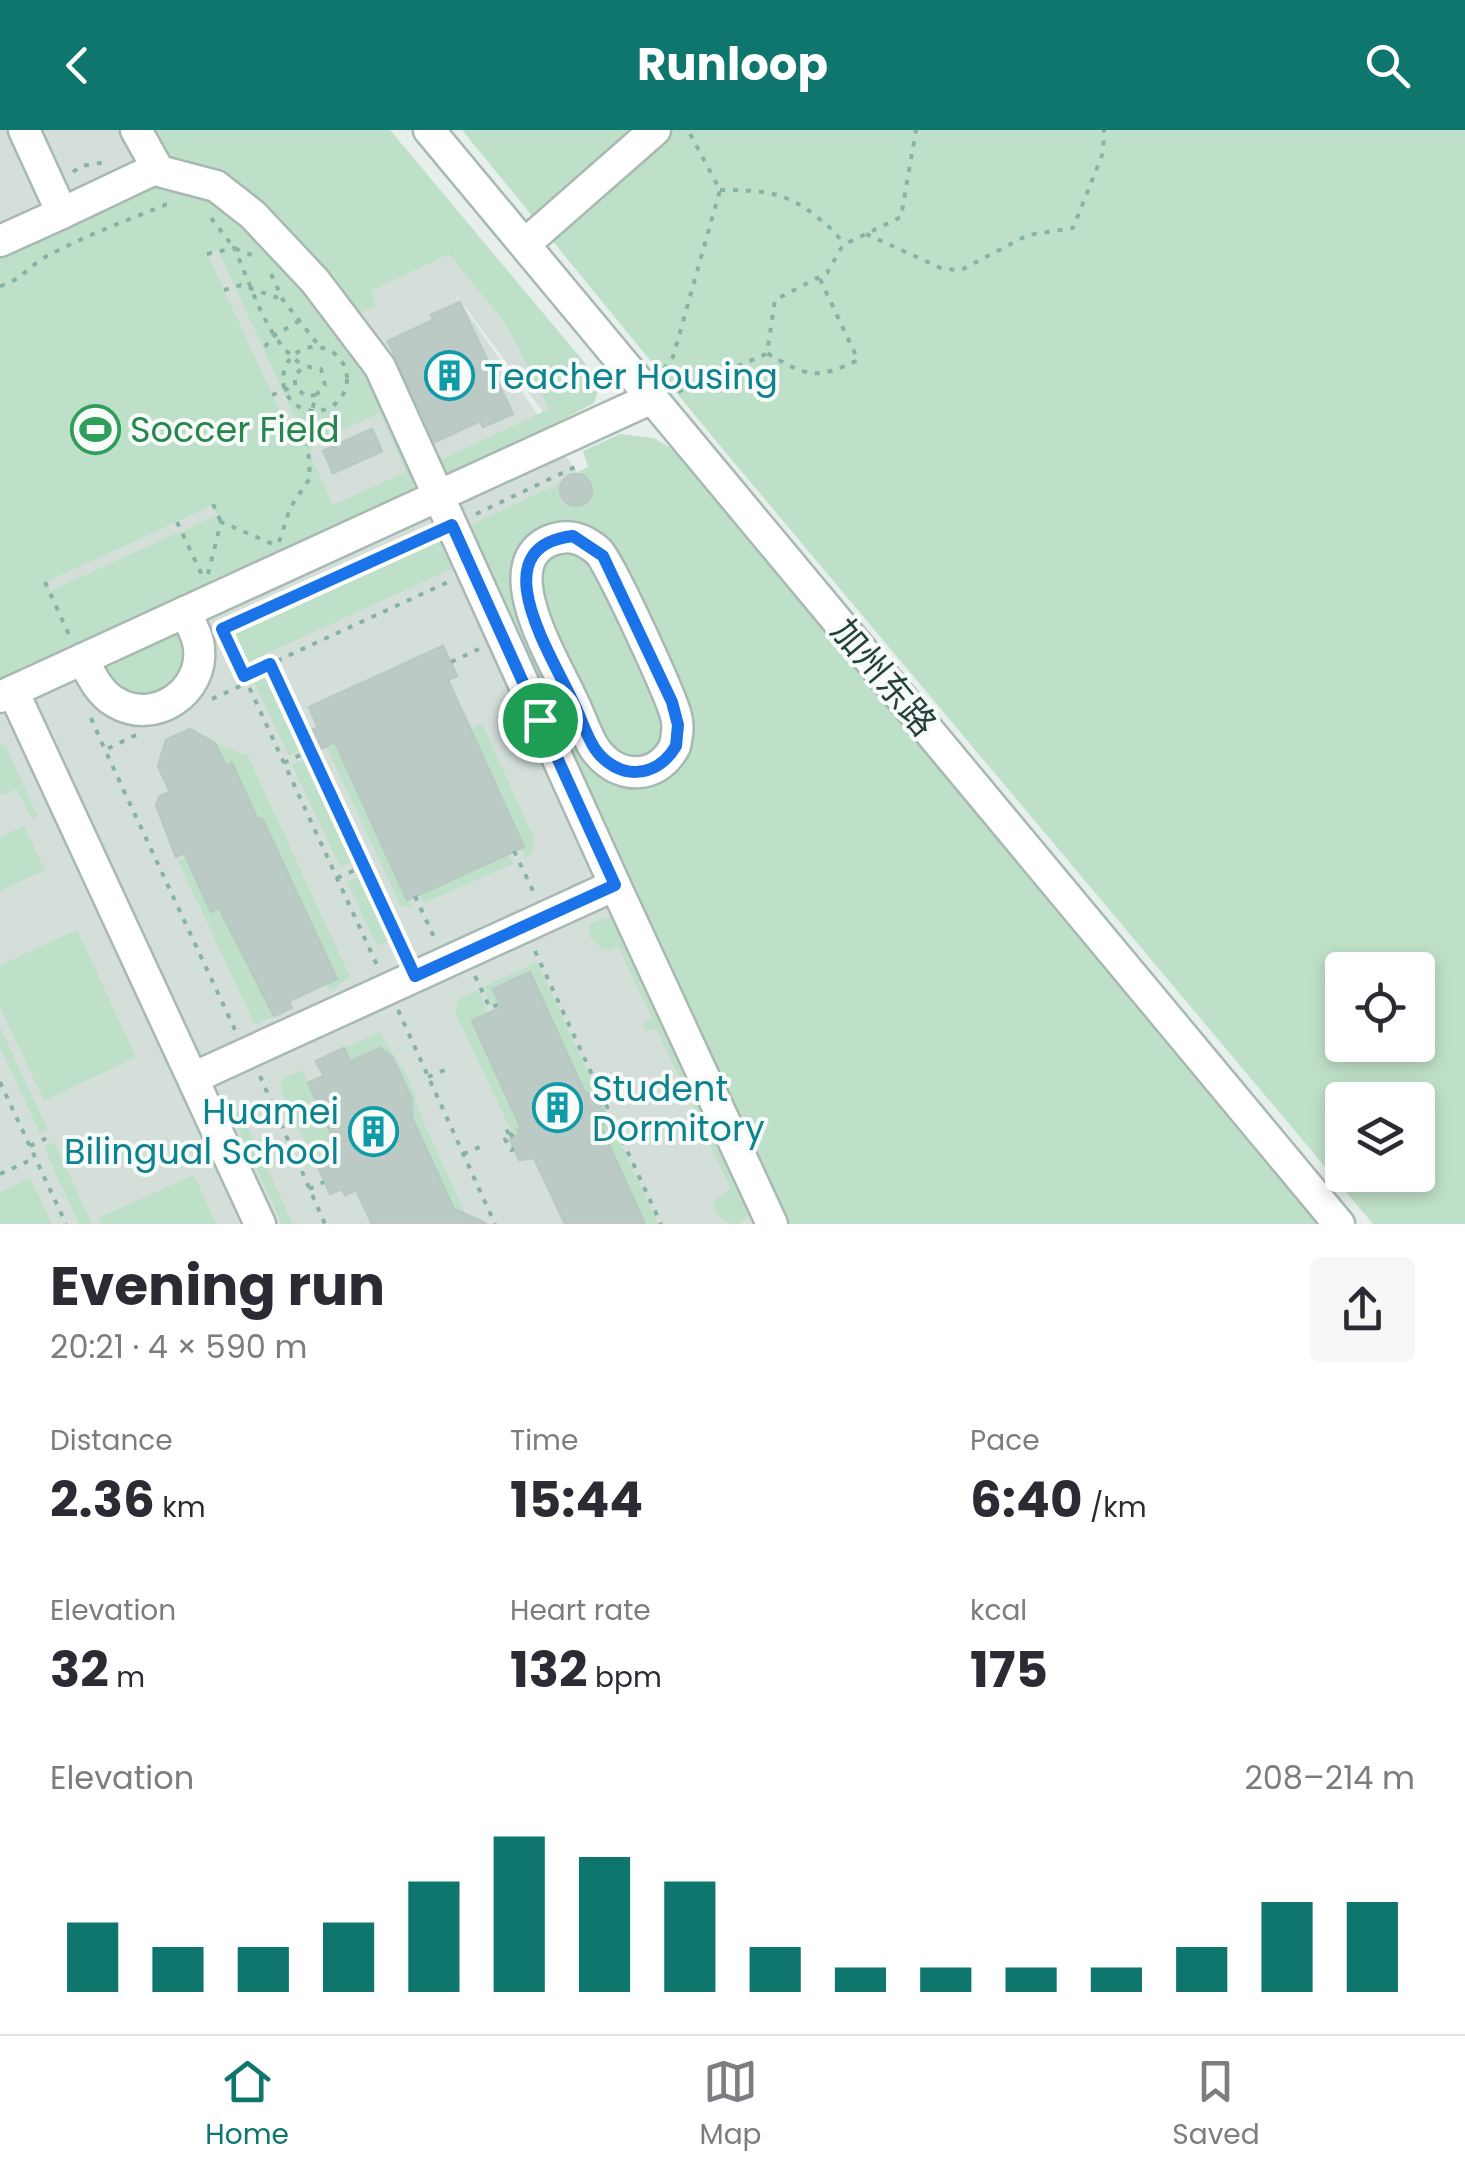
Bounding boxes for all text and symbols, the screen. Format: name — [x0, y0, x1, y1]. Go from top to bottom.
text: Runloop — [637, 33, 828, 96]
icon: back — [50, 38, 105, 93]
icon: search — [1360, 38, 1415, 93]
building icon: Teacher Housing — [423, 350, 475, 402]
place label: Teacher Housing — [484, 352, 778, 401]
sports icon: Soccer Field — [69, 403, 121, 455]
place label: Soccer Field — [130, 405, 340, 454]
street label: 加州东路 — [820, 608, 948, 746]
pin — [498, 678, 583, 763]
icon: arrive — [513, 693, 568, 748]
map controls — [1325, 952, 1435, 1192]
button: locate — [1325, 952, 1435, 1062]
place label: Student Dormitory — [592, 1064, 765, 1153]
building icon: Student Dormitory — [531, 1082, 583, 1134]
button: layers — [1325, 1082, 1435, 1192]
place label: Huamei Bilingual School — [64, 1087, 339, 1176]
building icon: Huamei Bilingual School — [348, 1105, 400, 1157]
text: Evening run — [50, 1247, 385, 1324]
button: share — [1310, 1257, 1415, 1362]
text: 20:21 · 4 × 590 m — [50, 1324, 307, 1369]
text: Distance — [50, 1421, 173, 1460]
text: Time — [510, 1421, 578, 1460]
text: Pace — [970, 1421, 1040, 1460]
text: 2.36 — [50, 1464, 155, 1535]
text: 15:44 — [510, 1464, 643, 1535]
text: 6:40 — [970, 1464, 1083, 1535]
text: km — [155, 1488, 206, 1527]
text: /km — [1083, 1488, 1147, 1527]
text: Elevation — [50, 1591, 176, 1630]
text: Heart rate — [510, 1591, 651, 1630]
text: kcal — [970, 1591, 1027, 1630]
text: 32 — [50, 1634, 109, 1705]
text: 132 — [510, 1634, 588, 1705]
text: 175 — [970, 1634, 1048, 1705]
text: m — [109, 1658, 145, 1697]
text: bpm — [588, 1658, 662, 1697]
text: Elevation — [50, 1755, 194, 1800]
text: 208–214 m — [1244, 1755, 1415, 1800]
tab: Home — [205, 2054, 289, 2156]
tab: Map — [700, 2054, 762, 2156]
tab: Saved — [1172, 2054, 1260, 2156]

